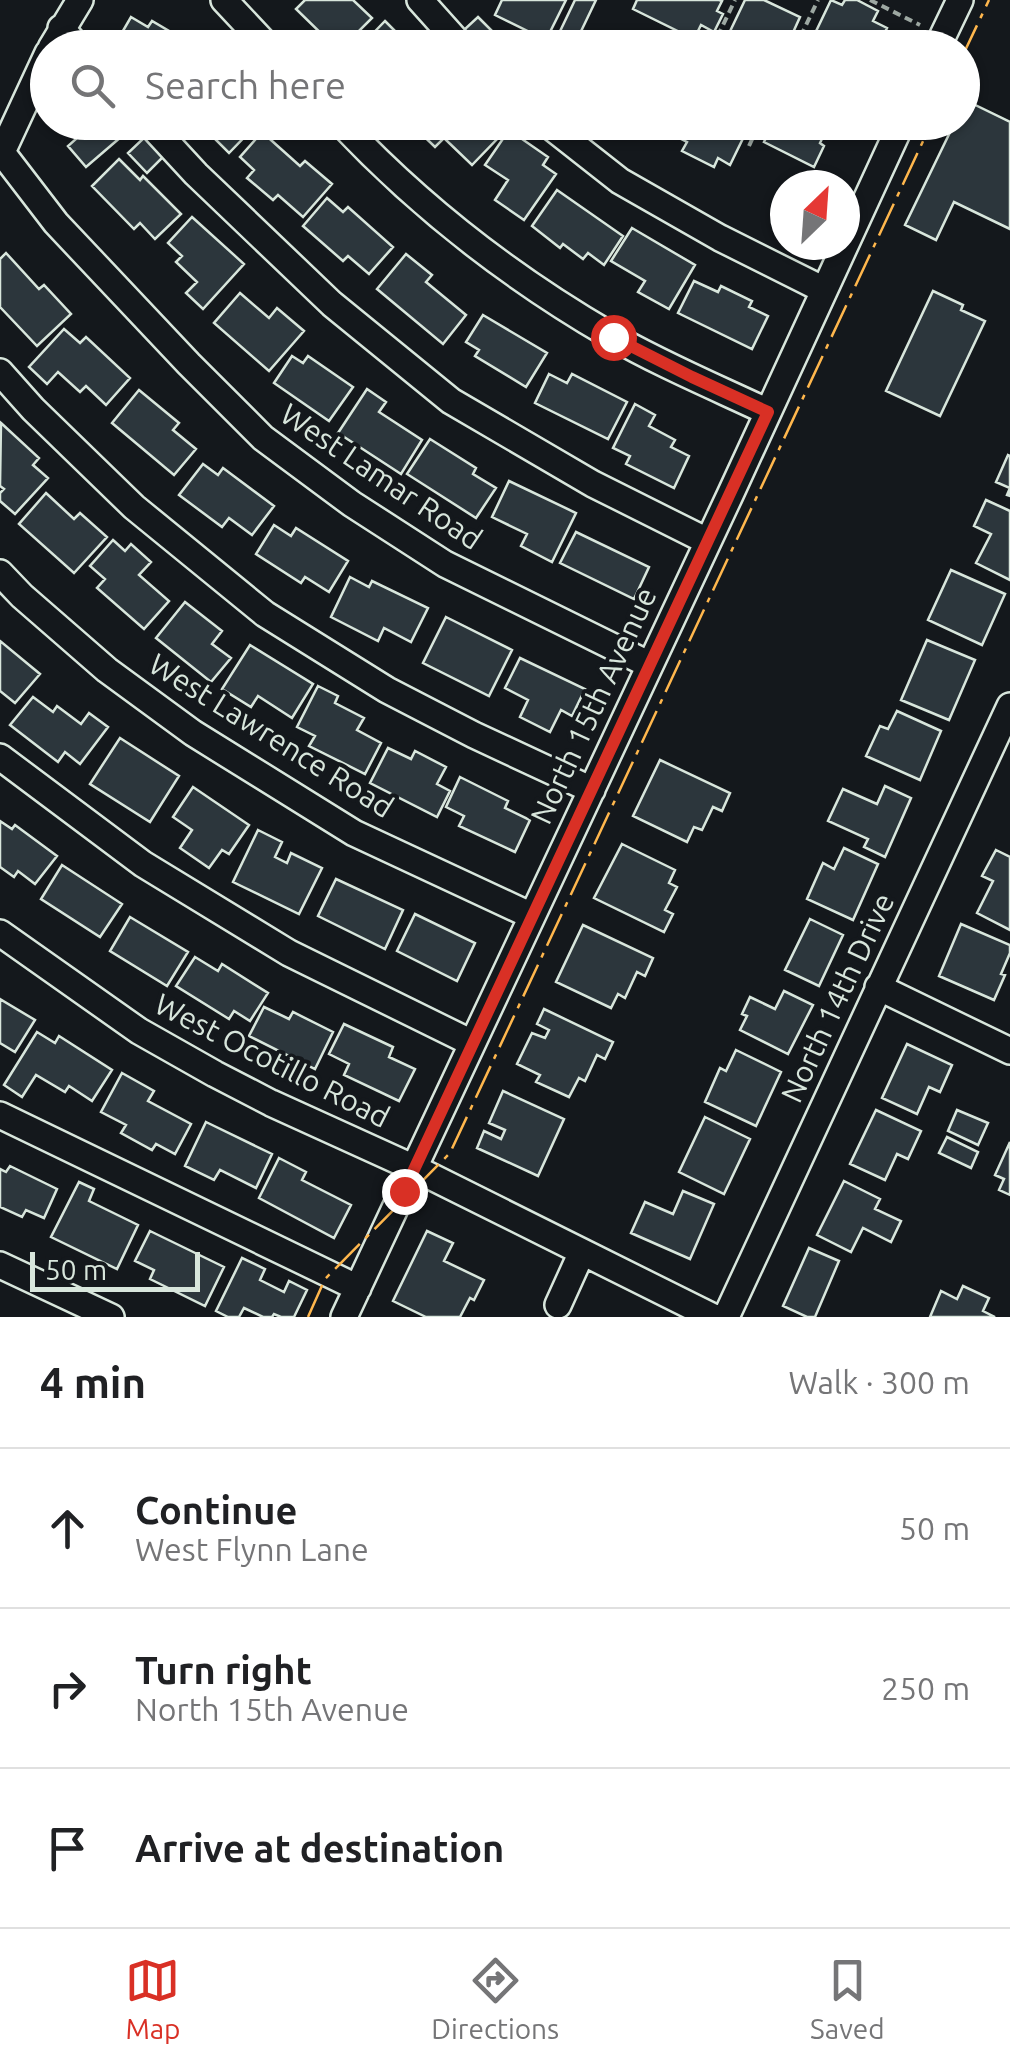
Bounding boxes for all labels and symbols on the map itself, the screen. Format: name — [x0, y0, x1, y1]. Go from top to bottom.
north arrow — [770, 170, 860, 260]
route start — [591, 315, 637, 361]
street label: West Lamar Road — [275, 396, 488, 556]
street label: North 15th Avenue — [523, 582, 663, 829]
street label: West Lawrence Road — [143, 646, 400, 824]
street label: North 14th Drive — [774, 888, 900, 1107]
street label: West Ocotillo Road — [150, 986, 395, 1134]
route end — [382, 1169, 428, 1215]
scale bar — [30, 1247, 200, 1292]

